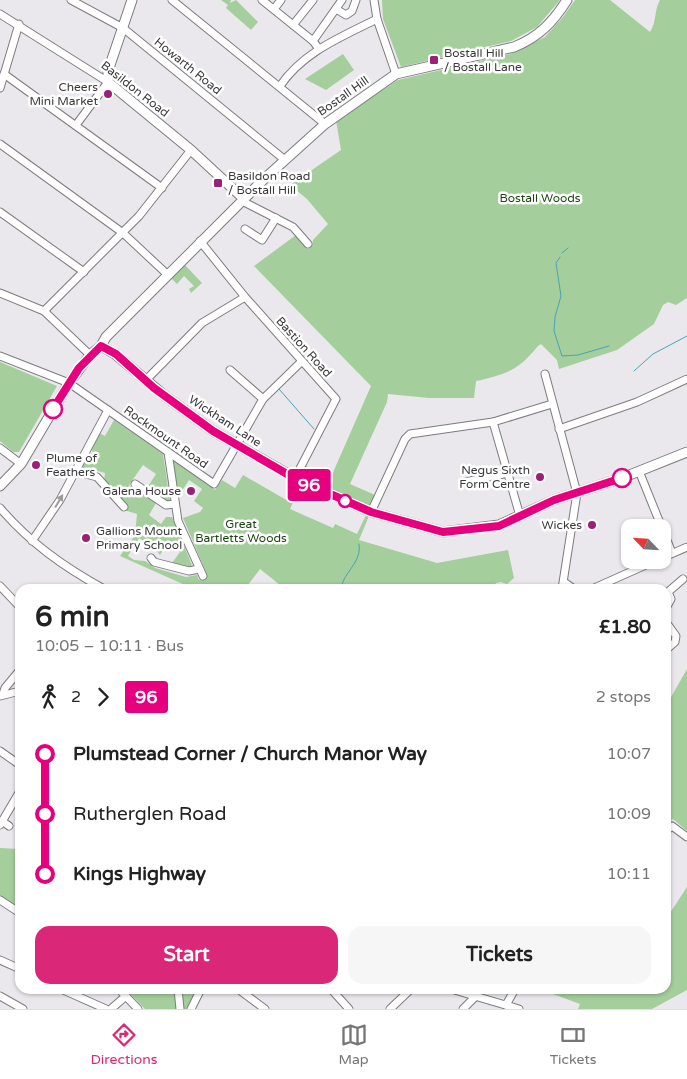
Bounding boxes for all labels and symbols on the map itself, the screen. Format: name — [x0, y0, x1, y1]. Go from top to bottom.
street label: Howarth Road — [152, 35, 224, 97]
place label: Bostall Hill / Bostall Lane — [444, 46, 522, 74]
marker: Bostall Hill / Bostall Lane — [428, 54, 440, 66]
street label: Basildon Road — [98, 58, 172, 120]
street label: Bostall Hill — [315, 73, 371, 119]
place label: Cheers Mini Market — [29, 80, 98, 108]
marker: Cheers Mini Market — [102, 88, 114, 100]
place label: Basildon Road / Bostall Hill — [228, 169, 310, 197]
marker: Basildon Road / Bostall Hill — [212, 177, 224, 189]
park label: Bostall Woods — [499, 191, 581, 205]
street label: Bastion Road — [273, 314, 335, 380]
street label: Wickham Lane — [186, 392, 264, 450]
unlabelled marker — [43, 399, 63, 419]
street label: Rockmount Road — [121, 403, 211, 471]
place label: Plume of Feathers — [46, 451, 97, 479]
marker: Plume of Feathers — [30, 459, 42, 471]
place label: Negus Sixth Form Centre — [459, 463, 530, 491]
unlabelled marker — [612, 468, 632, 488]
line badge: 96 — [286, 469, 332, 501]
marker: Negus Sixth Form Centre — [534, 471, 546, 483]
place label: Galena House — [102, 484, 181, 498]
marker: Galena House — [185, 485, 197, 497]
one-way arrow — [54, 494, 63, 507]
unlabelled marker — [338, 494, 352, 508]
park label: Great Bartletts Woods — [195, 517, 287, 545]
place label: Wickes — [542, 518, 582, 532]
marker: Wickes — [586, 519, 598, 531]
north arrow — [621, 519, 671, 569]
place label: Gallions Mount Primary School — [96, 524, 182, 552]
marker: Gallions Mount Primary School — [80, 532, 92, 544]

